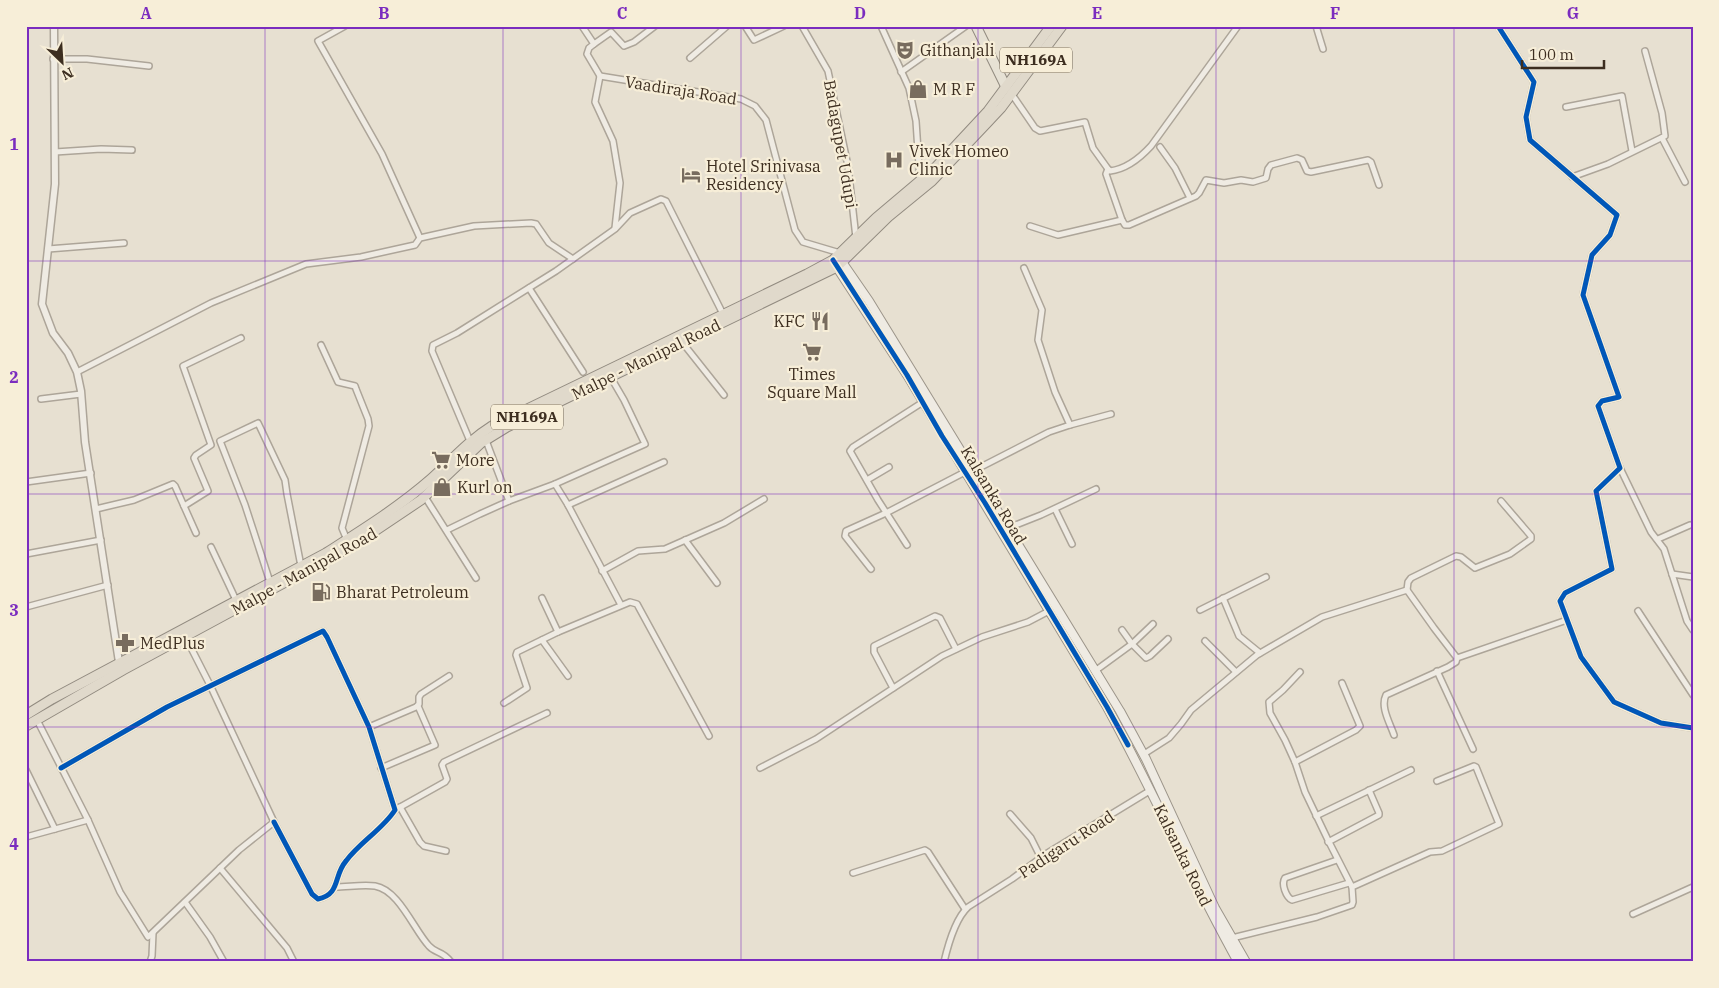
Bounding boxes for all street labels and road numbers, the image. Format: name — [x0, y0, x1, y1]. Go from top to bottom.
road number: NH169A — [1000, 48, 1072, 72]
street label: Vaadiraja Road — [624, 71, 739, 109]
street label: Badagupet Udupi — [820, 78, 862, 210]
street label: Malpe - Manipal Road — [568, 314, 724, 404]
road number: NH169A — [491, 404, 563, 430]
street label: Kalsanka Road — [957, 442, 1031, 548]
street label: Malpe - Manipal Road — [228, 523, 380, 619]
street label: Kalsanka Road — [1150, 801, 1217, 910]
street label: Padigaru Road — [1014, 806, 1118, 882]

